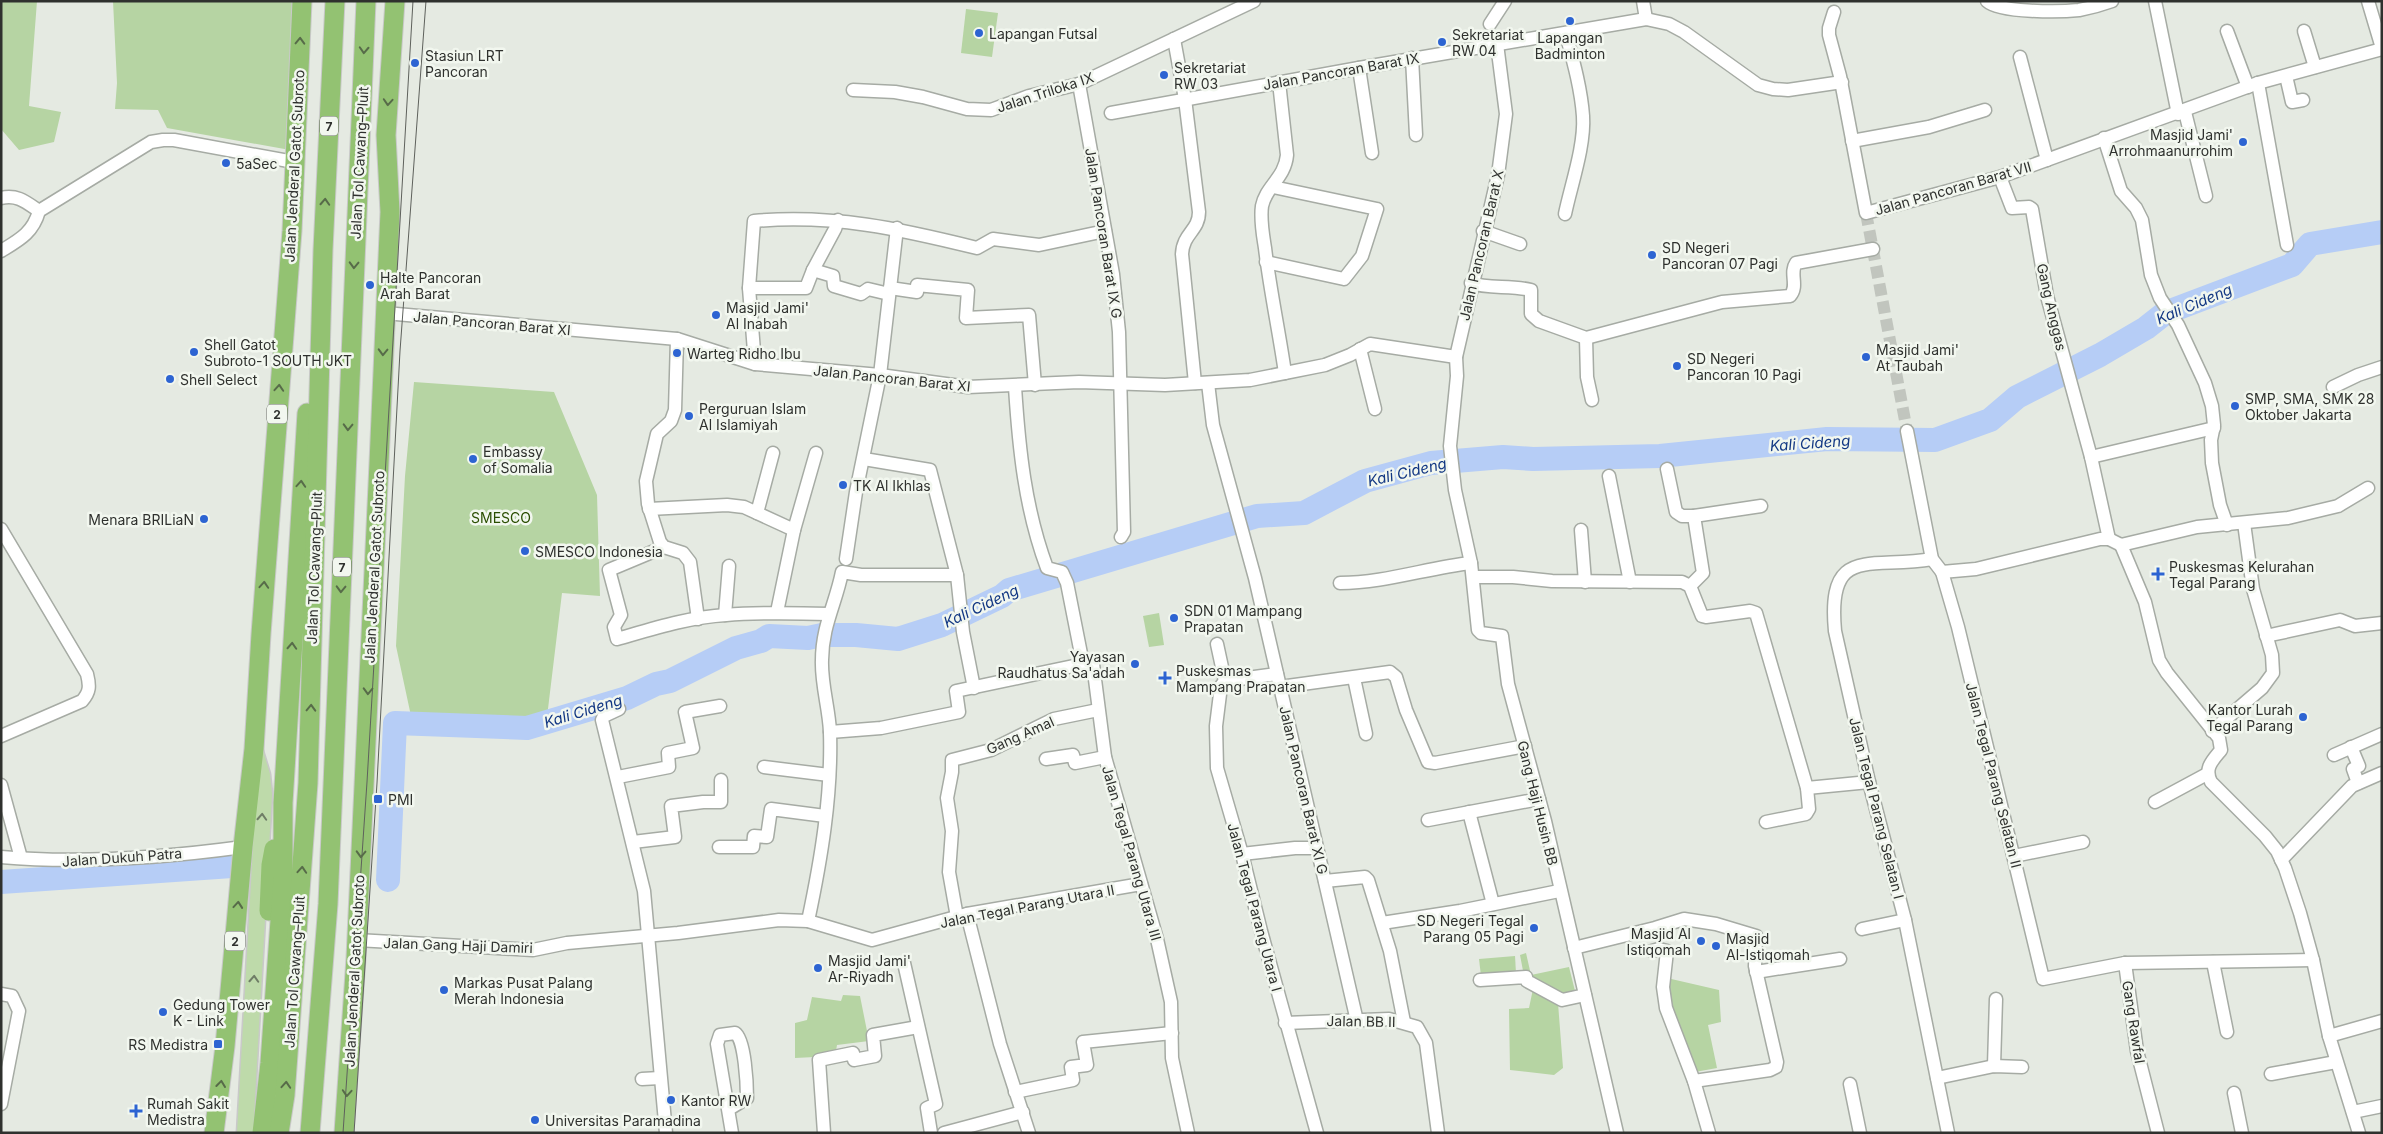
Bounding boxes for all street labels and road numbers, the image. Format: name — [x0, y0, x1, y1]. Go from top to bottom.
street label: Jalan Pancoran Barat IX — [1262, 49, 1421, 93]
street label: Jalan Triloka IX — [994, 68, 1096, 116]
street label: Jalan Jenderal Gatot Subroto — [280, 69, 308, 263]
street label: Jalan Tol Cawang–Pluit — [347, 86, 372, 240]
road number: 7 — [320, 116, 338, 136]
street label: Jalan Pancoran Barat IX G — [1082, 146, 1126, 320]
street label: Jalan Pancoran Barat VII — [1873, 158, 2033, 218]
street label: Jalan Pancoran Barat X — [1455, 167, 1507, 322]
street label: Gang Anggas — [2034, 262, 2070, 352]
street label: Jalan Pancoran Barat XI — [413, 308, 571, 338]
street label: Jalan Pancoran Barat XI — [812, 361, 972, 395]
road number: 2 — [267, 404, 287, 424]
street label: Jalan Jenderal Gatot Subroto — [360, 470, 388, 664]
street label: Jalan Tol Cawang–Pluit — [303, 491, 325, 645]
road number: 7 — [333, 558, 351, 576]
street label: Jalan Tegal Parang Selatan II — [1963, 680, 2025, 870]
street label: Jalan Pancoran Barat XI G — [1276, 704, 1332, 876]
street label: Gang Amal — [984, 713, 1056, 757]
street label: Jalan Tegal Parang Selatan I — [1846, 715, 1908, 901]
street label: Gang Haji Husin BB — [1514, 739, 1562, 867]
street label: Jalan Tegal Parang Utara III — [1099, 764, 1165, 942]
street label: Jalan Tegal Parang Utara I — [1224, 821, 1286, 993]
street label: Jalan Dukuh Patra — [61, 844, 183, 870]
street label: Jalan Jenderal Gatot Subroto — [340, 874, 368, 1068]
street label: Jalan Tegal Parang Utara II — [938, 881, 1116, 931]
street label: Jalan Tol Cawang–Pluit — [280, 895, 308, 1049]
road number: 2 — [225, 931, 245, 950]
street label: Jalan Gang Haji Damiri — [383, 934, 533, 956]
street label: Gang Rawfal — [2119, 979, 2149, 1065]
street label: Jalan BB II — [1326, 1012, 1396, 1030]

